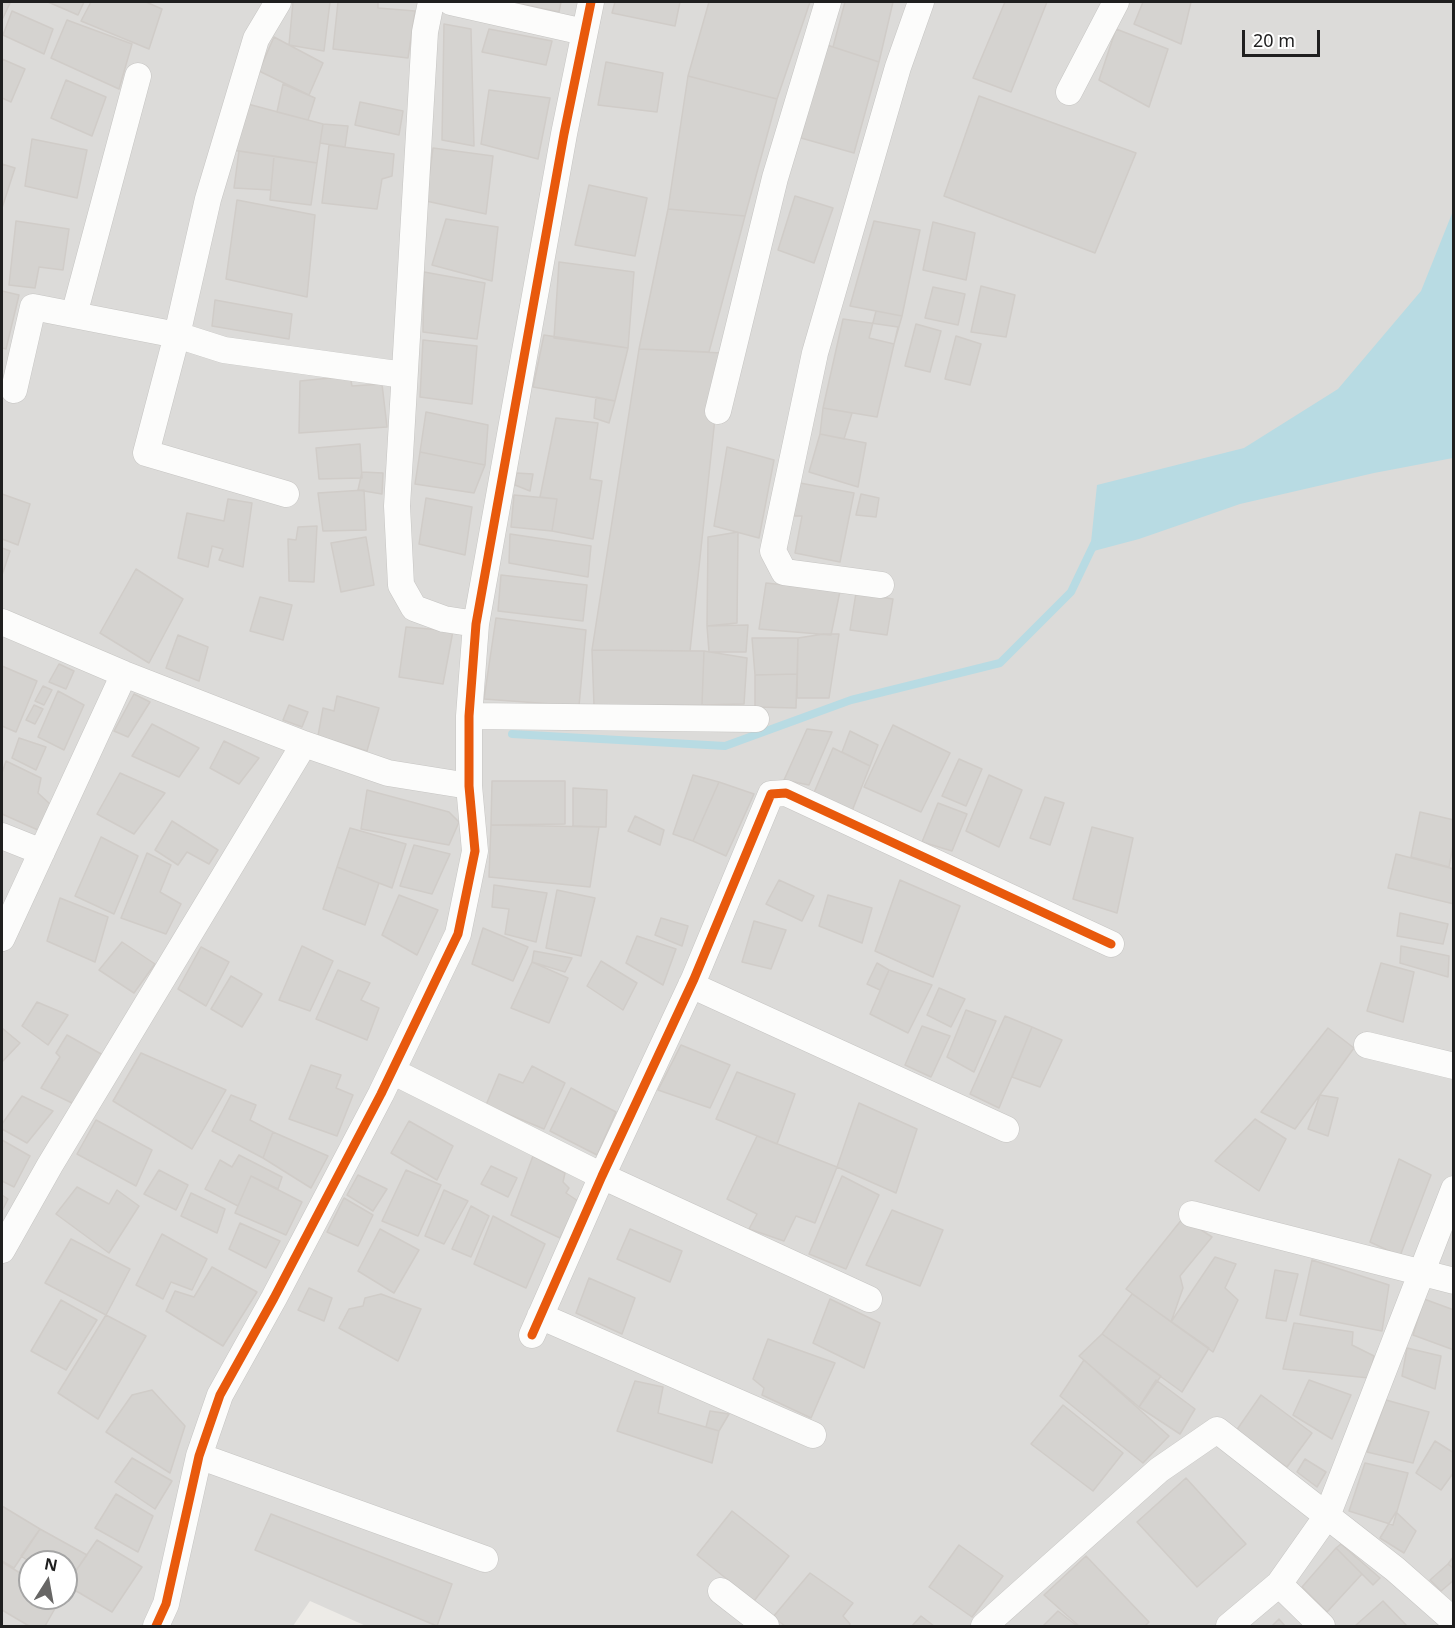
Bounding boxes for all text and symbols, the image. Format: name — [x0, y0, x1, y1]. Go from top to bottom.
scale bar — [1245, 18, 1323, 56]
text: 20 m — [1253, 28, 1295, 52]
north arrow — [18, 1550, 78, 1610]
text: N — [43, 1552, 60, 1576]

